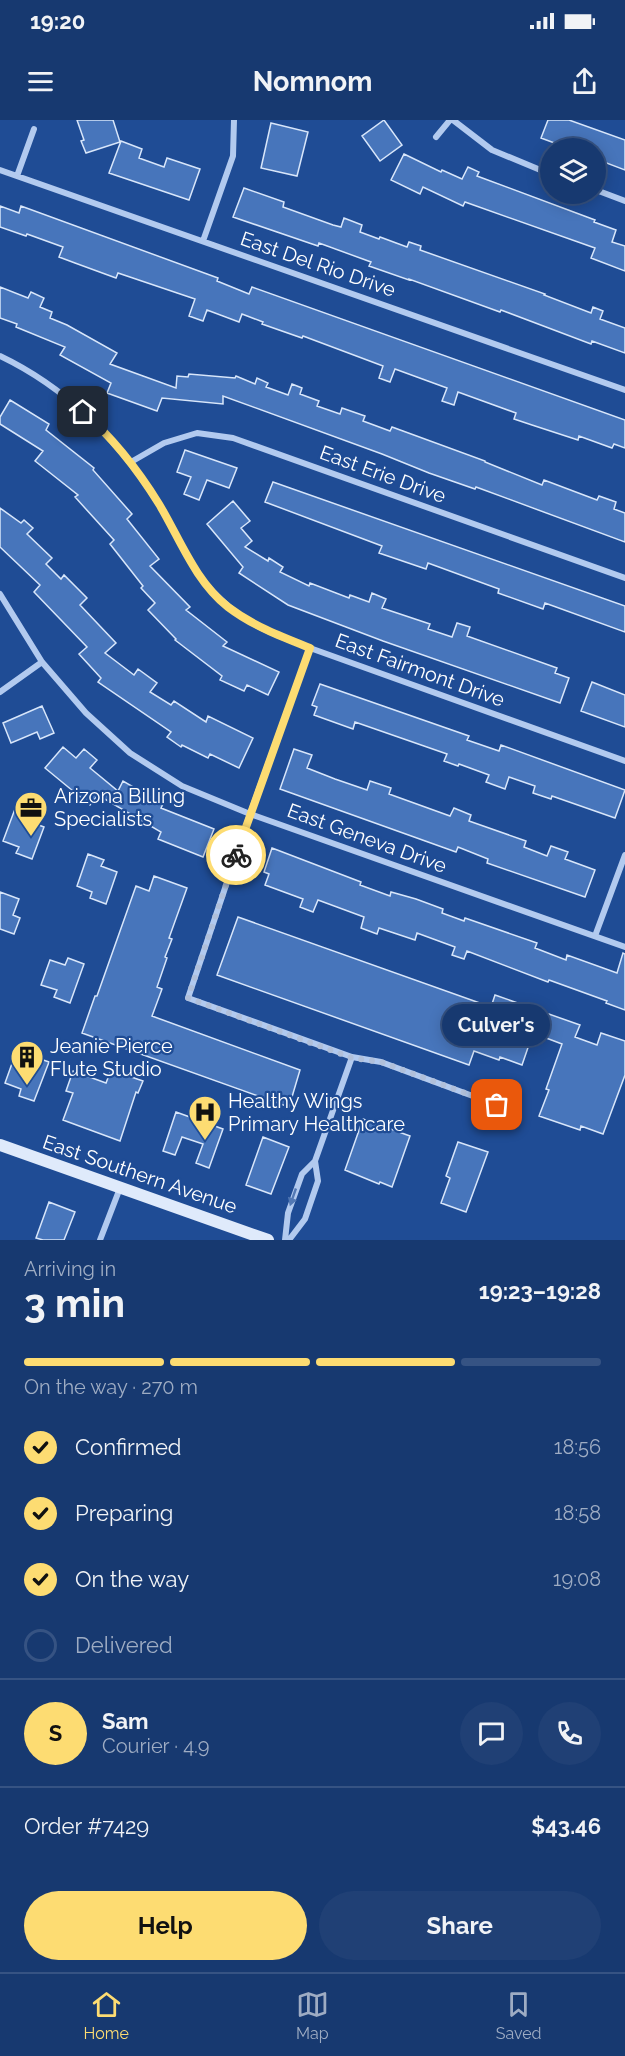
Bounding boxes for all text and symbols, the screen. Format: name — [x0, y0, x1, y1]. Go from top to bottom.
text: 19:20 — [30, 8, 85, 34]
icon: menu — [24, 65, 57, 98]
icon: share — [568, 65, 601, 98]
text: Nomnom — [253, 66, 372, 97]
map controls — [540, 138, 606, 204]
button: layers — [540, 138, 606, 204]
street label: East Del Rio Drive — [237, 226, 399, 302]
pin — [57, 386, 108, 437]
icon: home — [66, 395, 99, 428]
street label: East Erie Drive — [317, 440, 450, 508]
street label: East Fairmont Drive — [332, 628, 508, 712]
place label: Arizona Billing Specialists — [54, 784, 185, 831]
office icon: Arizona Billing Specialists — [13, 790, 49, 837]
street label: East Geneva Drive — [284, 798, 450, 878]
courier — [206, 825, 266, 885]
icon: bike — [220, 839, 253, 872]
callout: Culver's — [443, 1003, 551, 1045]
text: Culver's — [458, 1013, 534, 1037]
place label: Jeanie Pierce Flute Studio — [50, 1034, 173, 1081]
building icon: Jeanie Pierce Flute Studio — [9, 1039, 45, 1086]
pin — [471, 1079, 522, 1130]
icon: bag — [480, 1088, 513, 1121]
place label: Healthy Wings Primary Healthcare — [228, 1089, 405, 1136]
hospital icon: Healthy Wings Primary Healthcare — [187, 1094, 223, 1141]
street label: East Southern Avenue — [40, 1129, 241, 1219]
one-way arrow — [288, 1188, 298, 1206]
text: Arriving in — [24, 1257, 116, 1281]
text: 19:23–19:28 — [479, 1278, 601, 1304]
text: 3 min — [24, 1280, 125, 1326]
text: On the way · 270 m — [24, 1375, 198, 1399]
icon: check — [24, 1431, 57, 1464]
text: Confirmed — [75, 1434, 182, 1460]
text: 18:56 — [554, 1435, 601, 1459]
icon: check — [24, 1497, 57, 1530]
text: Preparing — [75, 1500, 173, 1526]
text: 18:58 — [554, 1501, 601, 1525]
icon: check — [24, 1563, 57, 1596]
text: On the way — [75, 1566, 189, 1592]
text: 19:08 — [553, 1567, 601, 1591]
text: Delivered — [75, 1632, 173, 1658]
button: chat — [460, 1702, 523, 1765]
button: phone — [538, 1702, 601, 1765]
text: Sam — [102, 1708, 149, 1734]
text: S — [49, 1720, 62, 1746]
text: Courier · 4.9 — [102, 1734, 210, 1758]
text: Order #7429 — [24, 1813, 149, 1839]
text: $43.46 — [531, 1813, 601, 1839]
button: Help — [24, 1891, 307, 1960]
button: Share — [319, 1891, 601, 1960]
tab: Home — [83, 1988, 129, 2043]
tab: Map — [296, 1988, 329, 2043]
tab: Saved — [496, 1988, 541, 2043]

